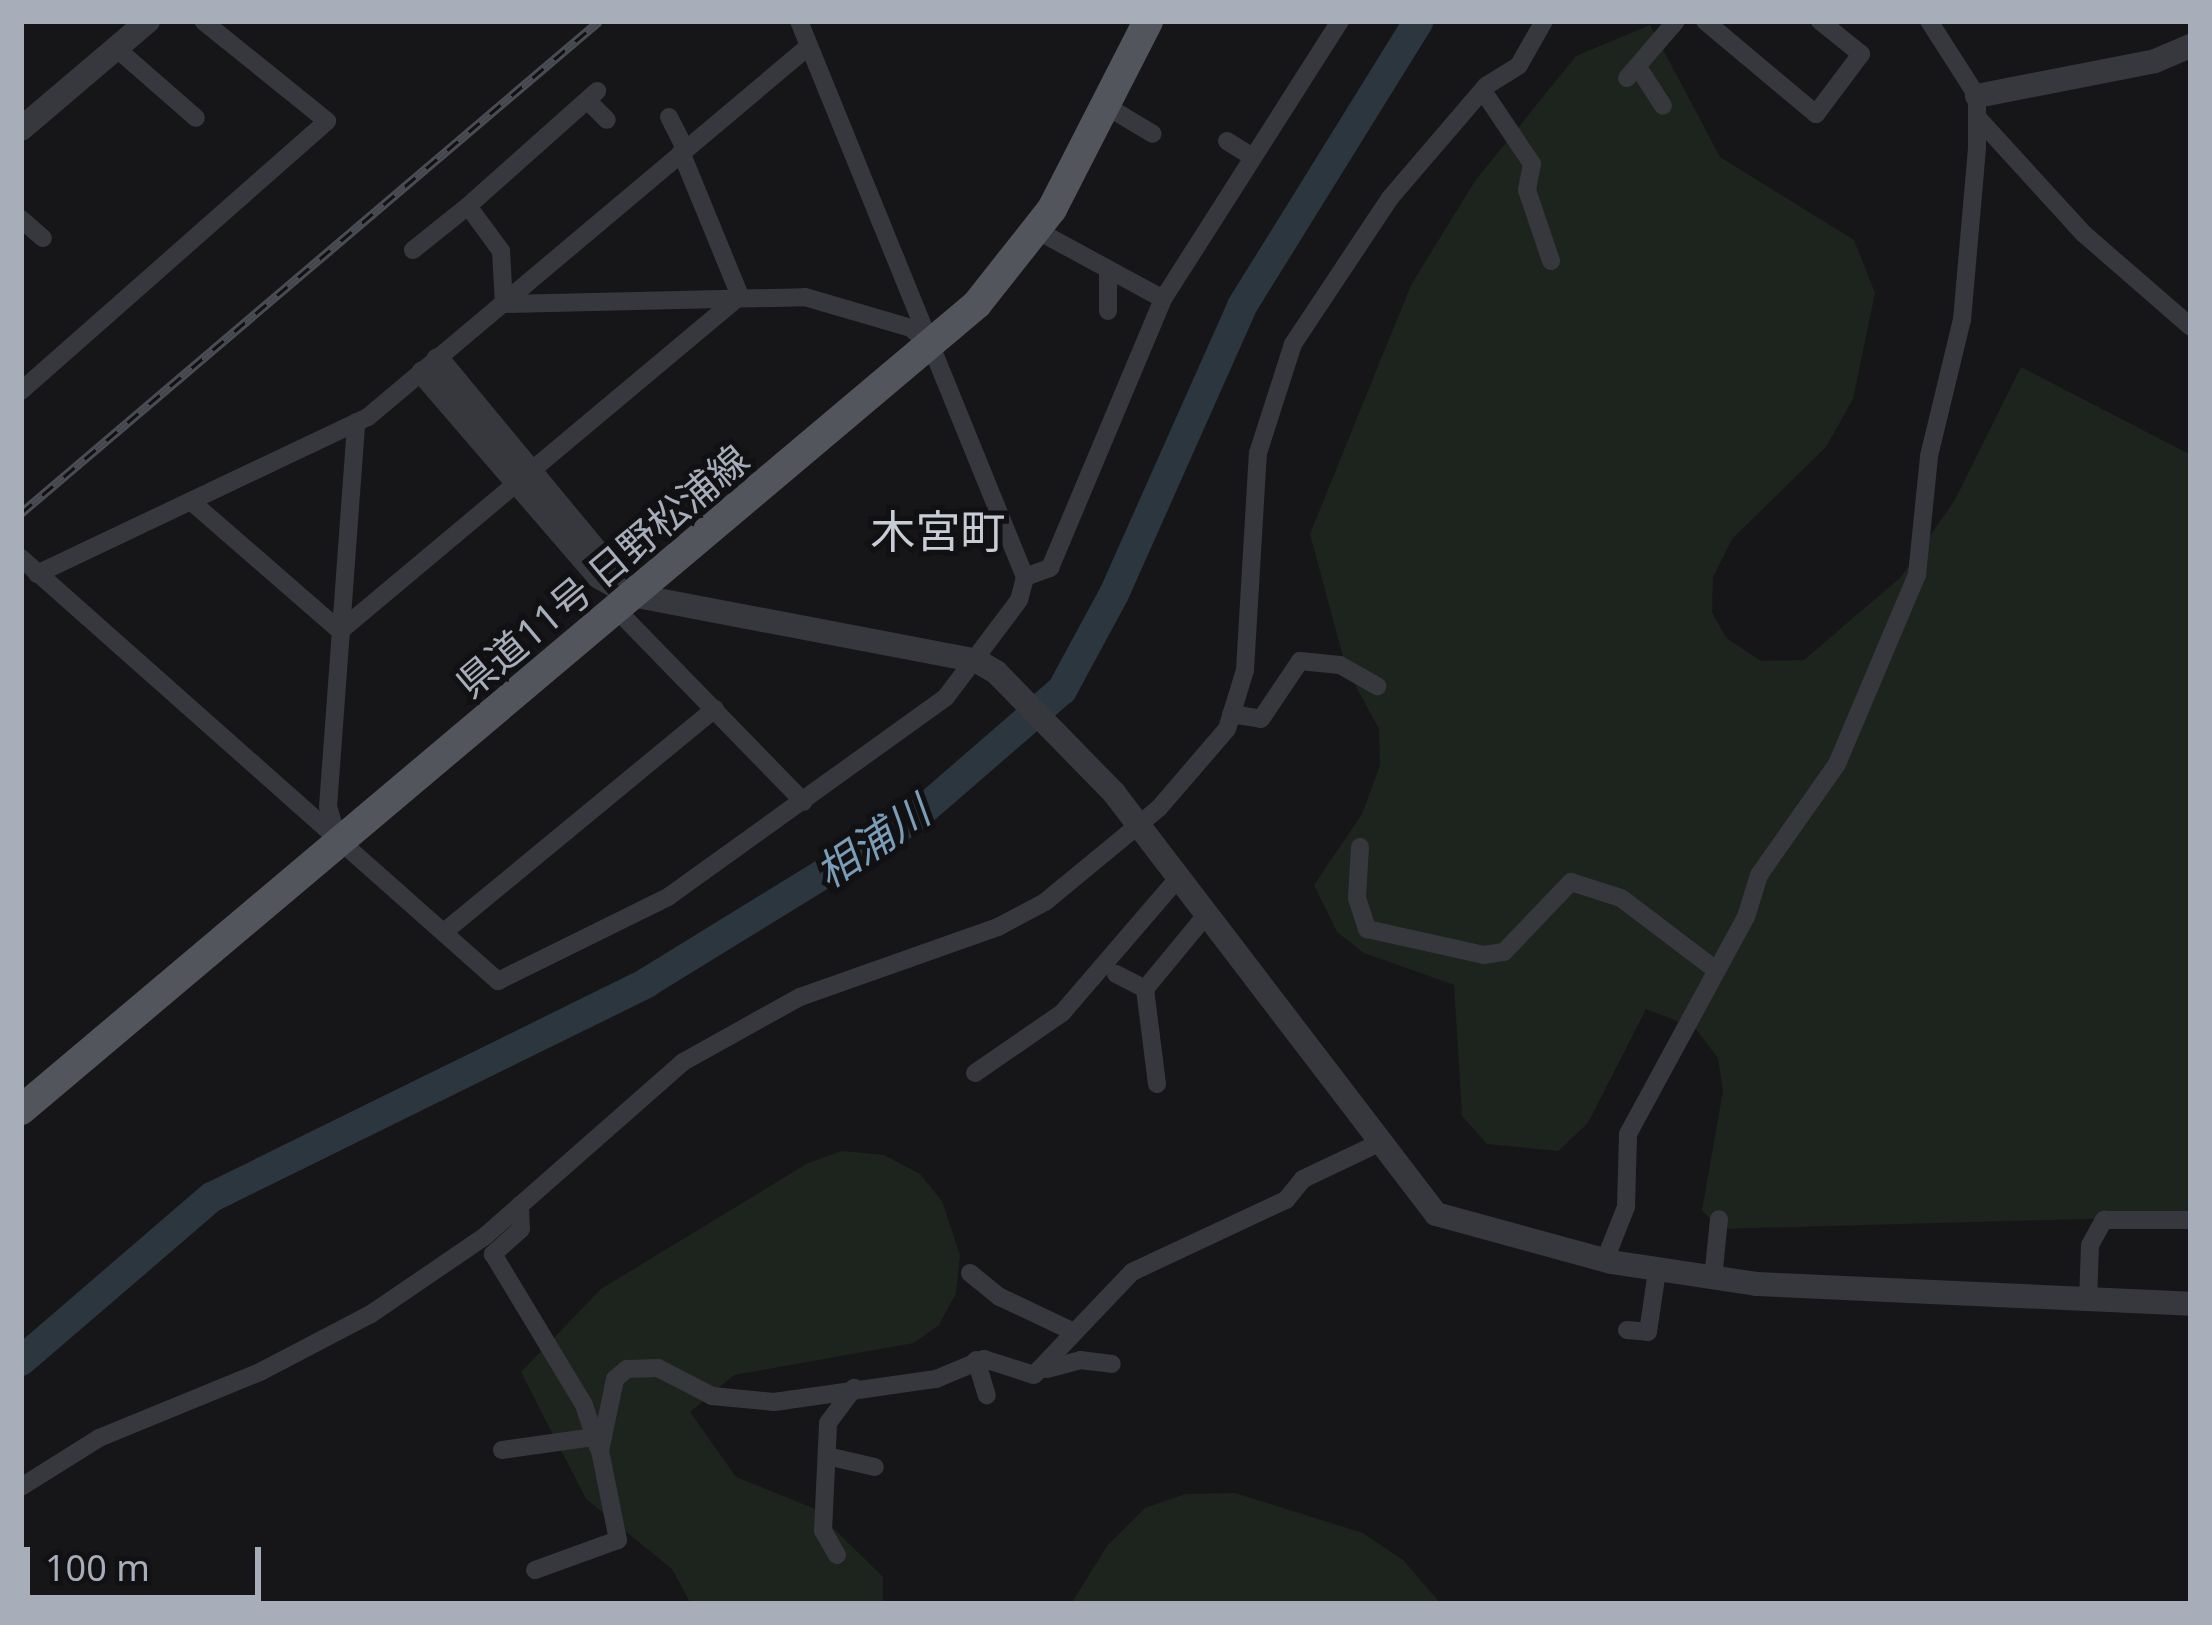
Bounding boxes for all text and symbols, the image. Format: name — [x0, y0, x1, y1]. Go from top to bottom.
street label: 県道11号 日野松浦線 — [446, 435, 758, 707]
district label: 木宮町 — [871, 504, 1005, 558]
water label: 相浦川 — [806, 785, 938, 897]
scale bar — [30, 1523, 267, 1597]
text: 100 m — [45, 1543, 150, 1592]

